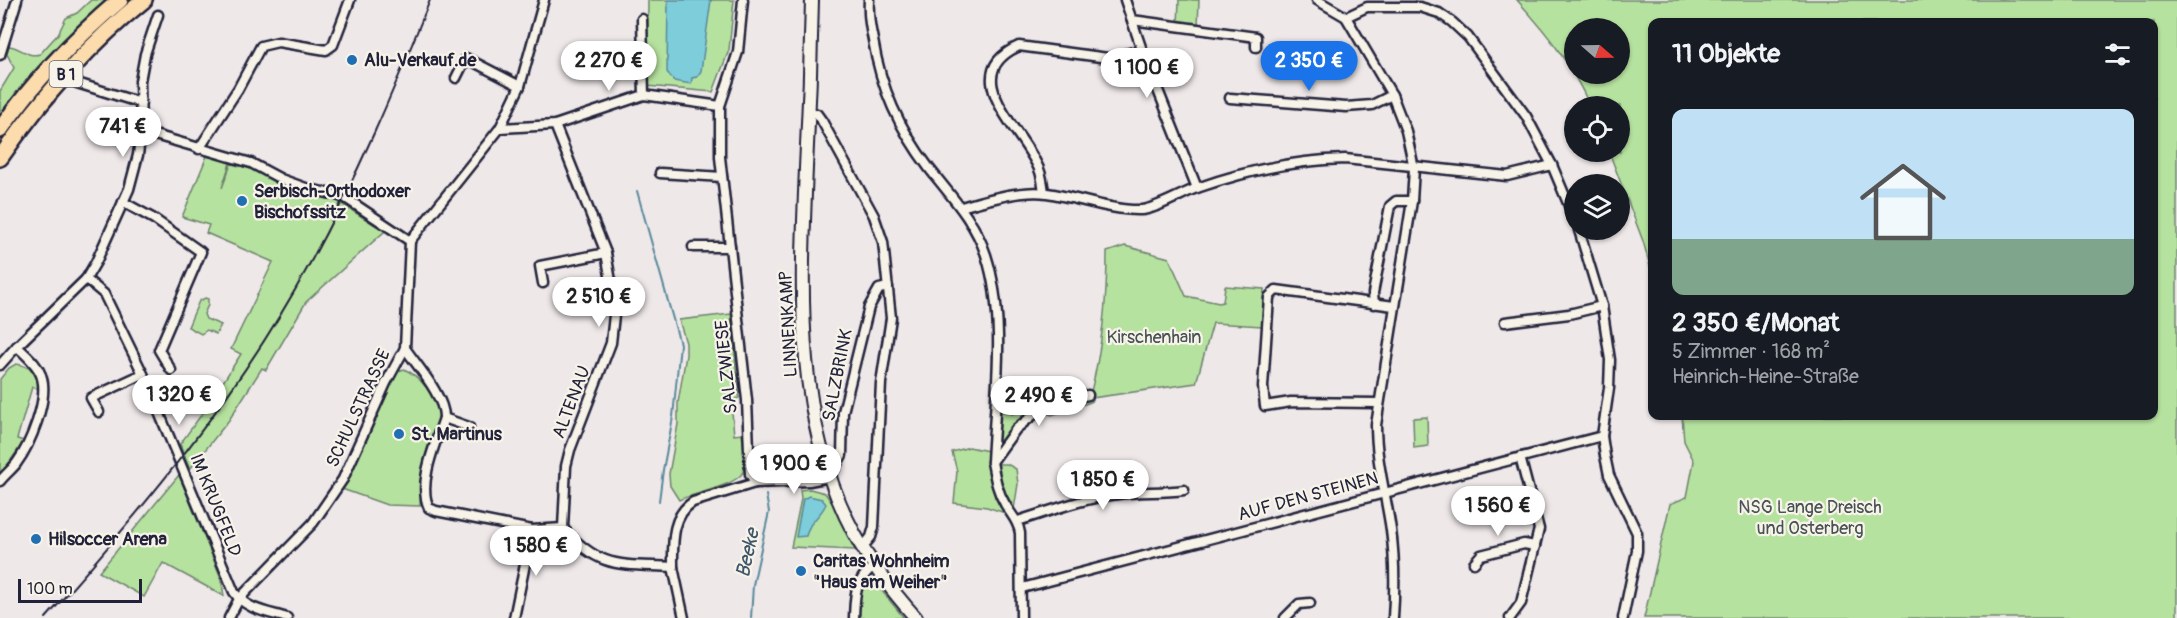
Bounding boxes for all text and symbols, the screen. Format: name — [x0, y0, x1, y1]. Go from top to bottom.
north arrow — [1564, 18, 1630, 84]
map controls — [1564, 18, 1630, 240]
text: 11 Objekte — [1672, 38, 1780, 70]
icon: filters — [2101, 38, 2134, 71]
pin: 2 270 € — [554, 41, 664, 92]
pin: 2 350 € — [1254, 41, 1364, 92]
text: 2 270 € — [575, 48, 643, 73]
pin: 1 100 € — [1092, 48, 1202, 99]
text: 2 350 € — [1275, 48, 1343, 73]
place label: Alu-Verkauf.de — [364, 49, 478, 72]
marker: Alu-Verkauf.de — [345, 53, 359, 67]
text: 1 100 € — [1115, 55, 1179, 80]
road number: B 1 — [50, 61, 82, 87]
button: locate — [1564, 96, 1630, 162]
pin: 741 € — [81, 107, 165, 158]
text: 741 € — [99, 114, 147, 139]
icon: home — [1849, 148, 1957, 256]
button: layers — [1564, 174, 1630, 240]
place label: Serbisch-Orthodoxer Bischofssitz — [254, 180, 411, 224]
marker: Serbisch-Orthodoxer Bischofssitz — [235, 194, 249, 208]
street label: LINNENKAMP — [774, 270, 803, 378]
pin: 2 510 € — [544, 277, 654, 328]
text: 2 510 € — [566, 284, 632, 309]
text: 2 350 €/Monat — [1672, 307, 1840, 339]
street label: SALZWIESE — [710, 319, 743, 415]
park label: Kirschenhain — [1107, 326, 1201, 349]
street label: SALZBRINK — [817, 327, 858, 423]
text: 5 Zimmer · 168 m² — [1672, 339, 1830, 364]
street label: SCHULSTRASSE — [321, 345, 396, 471]
street label: ALTENAU — [547, 363, 596, 442]
text: Heinrich-Heine-Straße — [1672, 364, 1859, 389]
pin: 1 320 € — [124, 375, 234, 426]
pin: 2 490 € — [984, 376, 1094, 427]
text: 1 320 € — [146, 382, 212, 407]
text: 2 490 € — [1005, 383, 1073, 408]
place label: St. Martinus — [411, 423, 503, 446]
marker: St. Martinus — [392, 427, 406, 441]
pin: 1 900 € — [739, 444, 849, 495]
street label: IM KRUGFELD — [185, 450, 247, 560]
text: 1 900 € — [760, 451, 828, 476]
pin: 1 850 € — [1048, 460, 1158, 511]
text: 1 850 € — [1071, 467, 1135, 492]
street label: AUF DEN STEINEN — [1235, 467, 1381, 526]
pin: 1 560 € — [1443, 486, 1553, 537]
text: 1 560 € — [1465, 493, 1531, 518]
park label: NSG Lange Dreisch und Osterberg — [1738, 496, 1882, 540]
water label: Beeke — [730, 524, 765, 580]
pin: 1 580 € — [481, 526, 591, 577]
place label: Hilsoccer Arena — [48, 528, 168, 551]
marker: Hilsoccer Arena — [29, 532, 43, 546]
text: 1 580 € — [504, 533, 568, 558]
place label: Caritas Wohnheim "Haus am Weiher" — [813, 550, 949, 594]
marker: Caritas Wohnheim "Haus am Weiher" — [794, 564, 808, 578]
scale bar — [18, 576, 142, 604]
text: 100 m — [27, 579, 73, 599]

